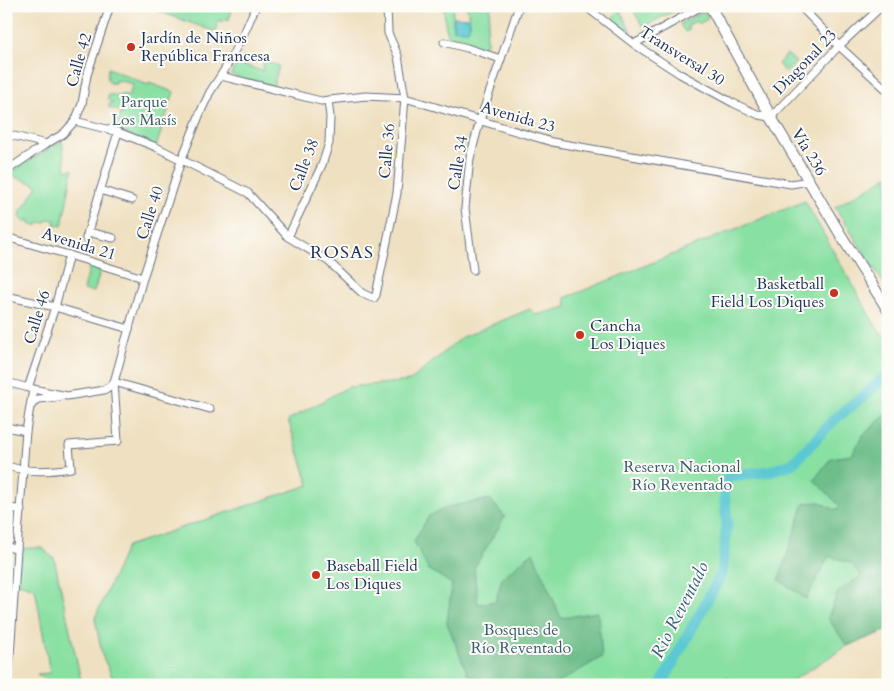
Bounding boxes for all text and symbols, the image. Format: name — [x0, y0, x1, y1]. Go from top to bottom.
street label: Transversal 30 — [635, 21, 729, 91]
street label: Diagonal 23 — [768, 25, 842, 99]
place label: Jardín de Niños República Francesa — [139, 27, 270, 67]
street label: Calle 42 — [61, 30, 97, 90]
marker: Jardín de Niños República Francesa — [125, 41, 137, 53]
park label: Parque Los Masís — [111, 91, 177, 131]
street label: Avenida 23 — [478, 96, 558, 138]
street label: Calle 36 — [374, 123, 400, 179]
street label: Vía 236 — [786, 124, 832, 180]
street label: Calle 34 — [443, 134, 473, 192]
street label: Calle 38 — [284, 135, 324, 195]
street label: Calle 40 — [131, 183, 169, 243]
street label: Avenida 21 — [39, 222, 119, 266]
district label: ROSAS — [310, 240, 374, 265]
place label: Basketball Field Los Diques — [711, 273, 824, 313]
street label: Calle 46 — [18, 287, 56, 347]
marker: Basketball Field Los Diques — [828, 287, 840, 299]
place label: Cancha Los Diques — [590, 315, 665, 355]
marker: Cancha Los Diques — [574, 329, 586, 341]
park label: Reserva Nacional Río Reventado — [623, 456, 741, 496]
place label: Baseball Field Los Diques — [326, 555, 418, 595]
water label: Rio Reventado — [645, 557, 715, 663]
marker: Baseball Field Los Diques — [310, 569, 322, 581]
park label: Bosques de Río Reventado — [471, 619, 572, 659]

